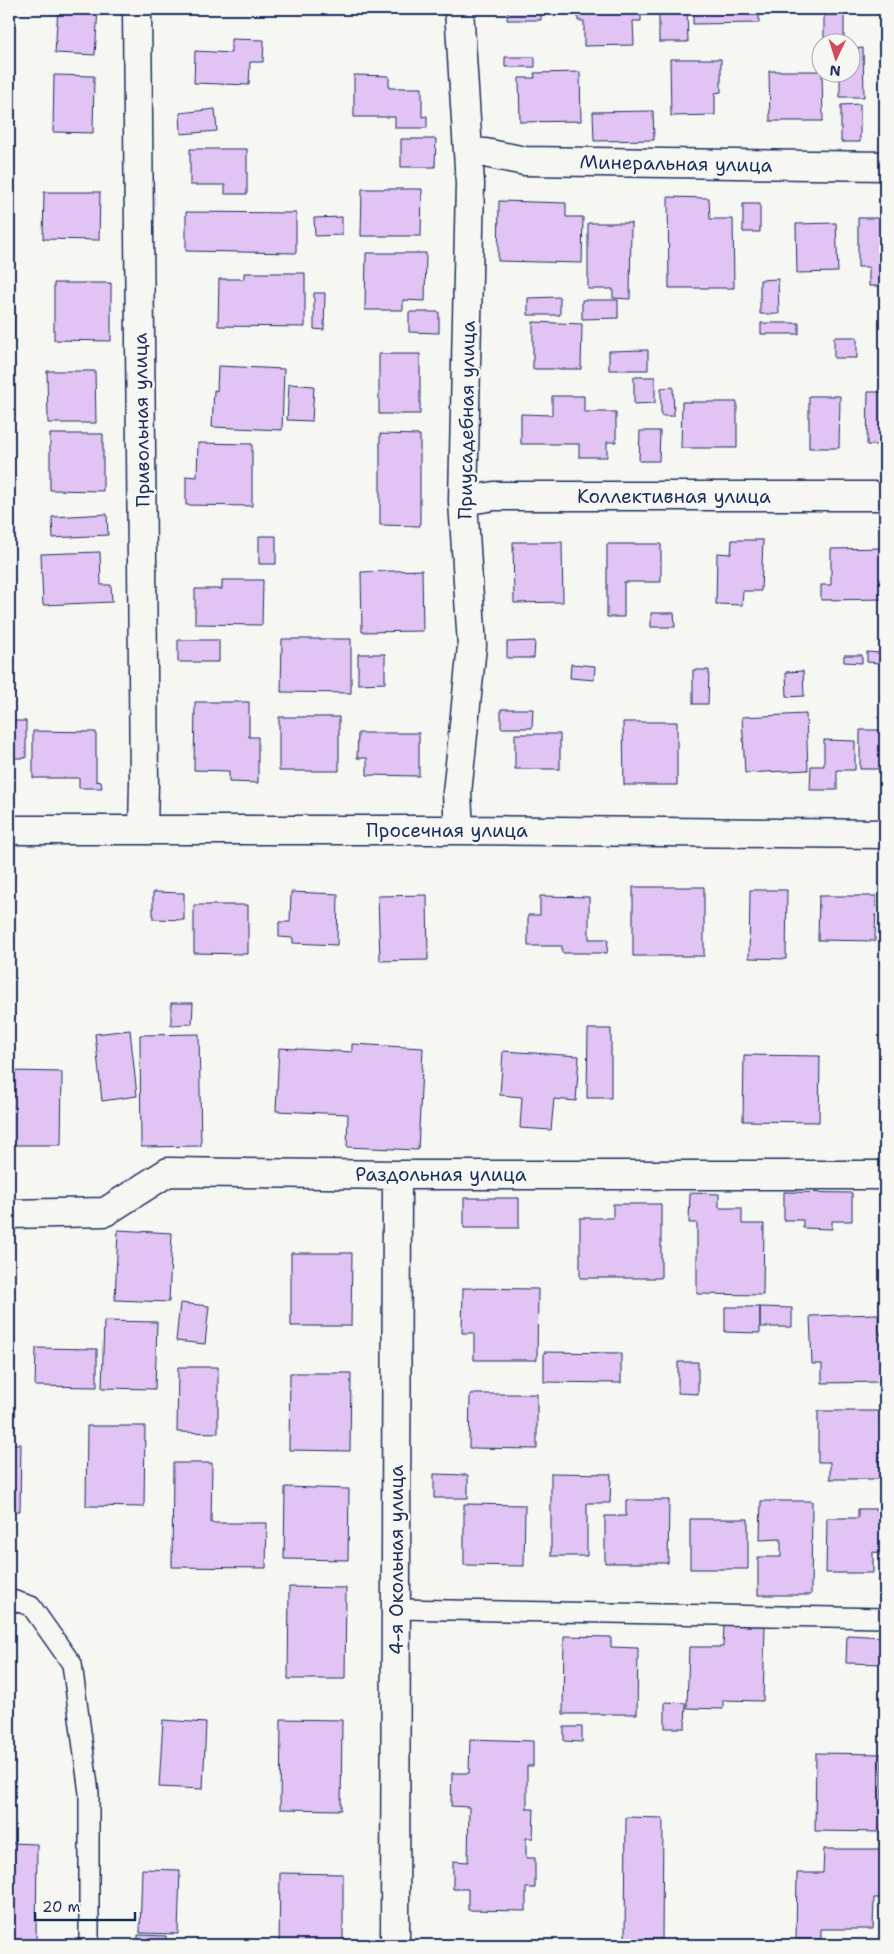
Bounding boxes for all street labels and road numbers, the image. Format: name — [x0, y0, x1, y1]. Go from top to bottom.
street label: Минеральная улица — [579, 149, 773, 178]
street label: Приусадебная улица — [452, 320, 481, 520]
street label: Привольная улица — [127, 332, 156, 507]
street label: Коллективная улица — [577, 484, 771, 509]
street label: Просечная улица — [366, 818, 528, 843]
street label: Раздольная улица — [355, 1162, 527, 1187]
street label: 4-я Окольная улица — [384, 1465, 409, 1655]

